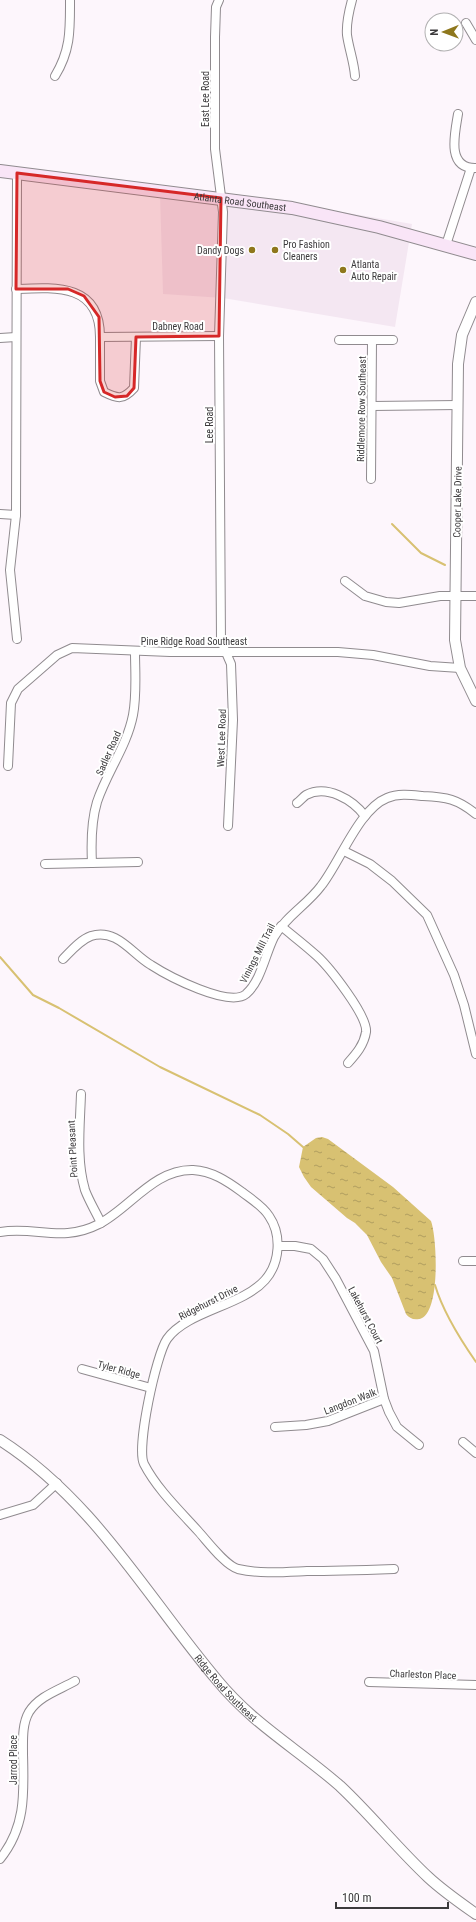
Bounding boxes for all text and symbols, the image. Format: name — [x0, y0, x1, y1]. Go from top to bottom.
north arrow — [424, 12, 464, 52]
text: N — [428, 28, 441, 36]
street label: East Lee Road — [200, 71, 211, 127]
street label: Atlanta Road Southeast — [193, 191, 287, 213]
place label: Pro Fashion Cleaners — [283, 239, 330, 262]
place label: Dandy Dogs — [197, 245, 244, 256]
marker: Dandy Dogs — [247, 245, 257, 255]
marker: Pro Fashion Cleaners — [270, 245, 280, 255]
place label: Atlanta Auto Repair — [351, 259, 397, 282]
marker: Atlanta Auto Repair — [338, 265, 348, 275]
street label: Dabney Road — [152, 321, 204, 332]
street label: Riddlemore Row Southeast — [355, 356, 368, 462]
street label: Lee Road — [204, 407, 215, 443]
street label: Cooper Lake Drive — [451, 466, 464, 538]
street label: Pine Ridge Road Southeast — [141, 636, 247, 647]
street label: West Lee Road — [215, 709, 228, 767]
street label: Sadler Road — [94, 729, 123, 777]
street label: Vinings Mill Trail — [238, 922, 277, 985]
street label: Point Pleasant — [66, 1120, 79, 1178]
street label: Ridgehurst Drive — [177, 1283, 240, 1322]
street label: Lakehurst Court — [346, 1285, 385, 1346]
street label: Tyler Ridge — [96, 1359, 142, 1381]
street label: Langdon Walk — [322, 1386, 379, 1417]
street label: Ridge Road Southeast — [192, 1652, 259, 1724]
street label: Charleston Place — [389, 1668, 457, 1681]
street label: Jarrod Place — [8, 1735, 19, 1785]
scale bar — [336, 1884, 448, 1910]
text: 100 m — [342, 1891, 372, 1905]

